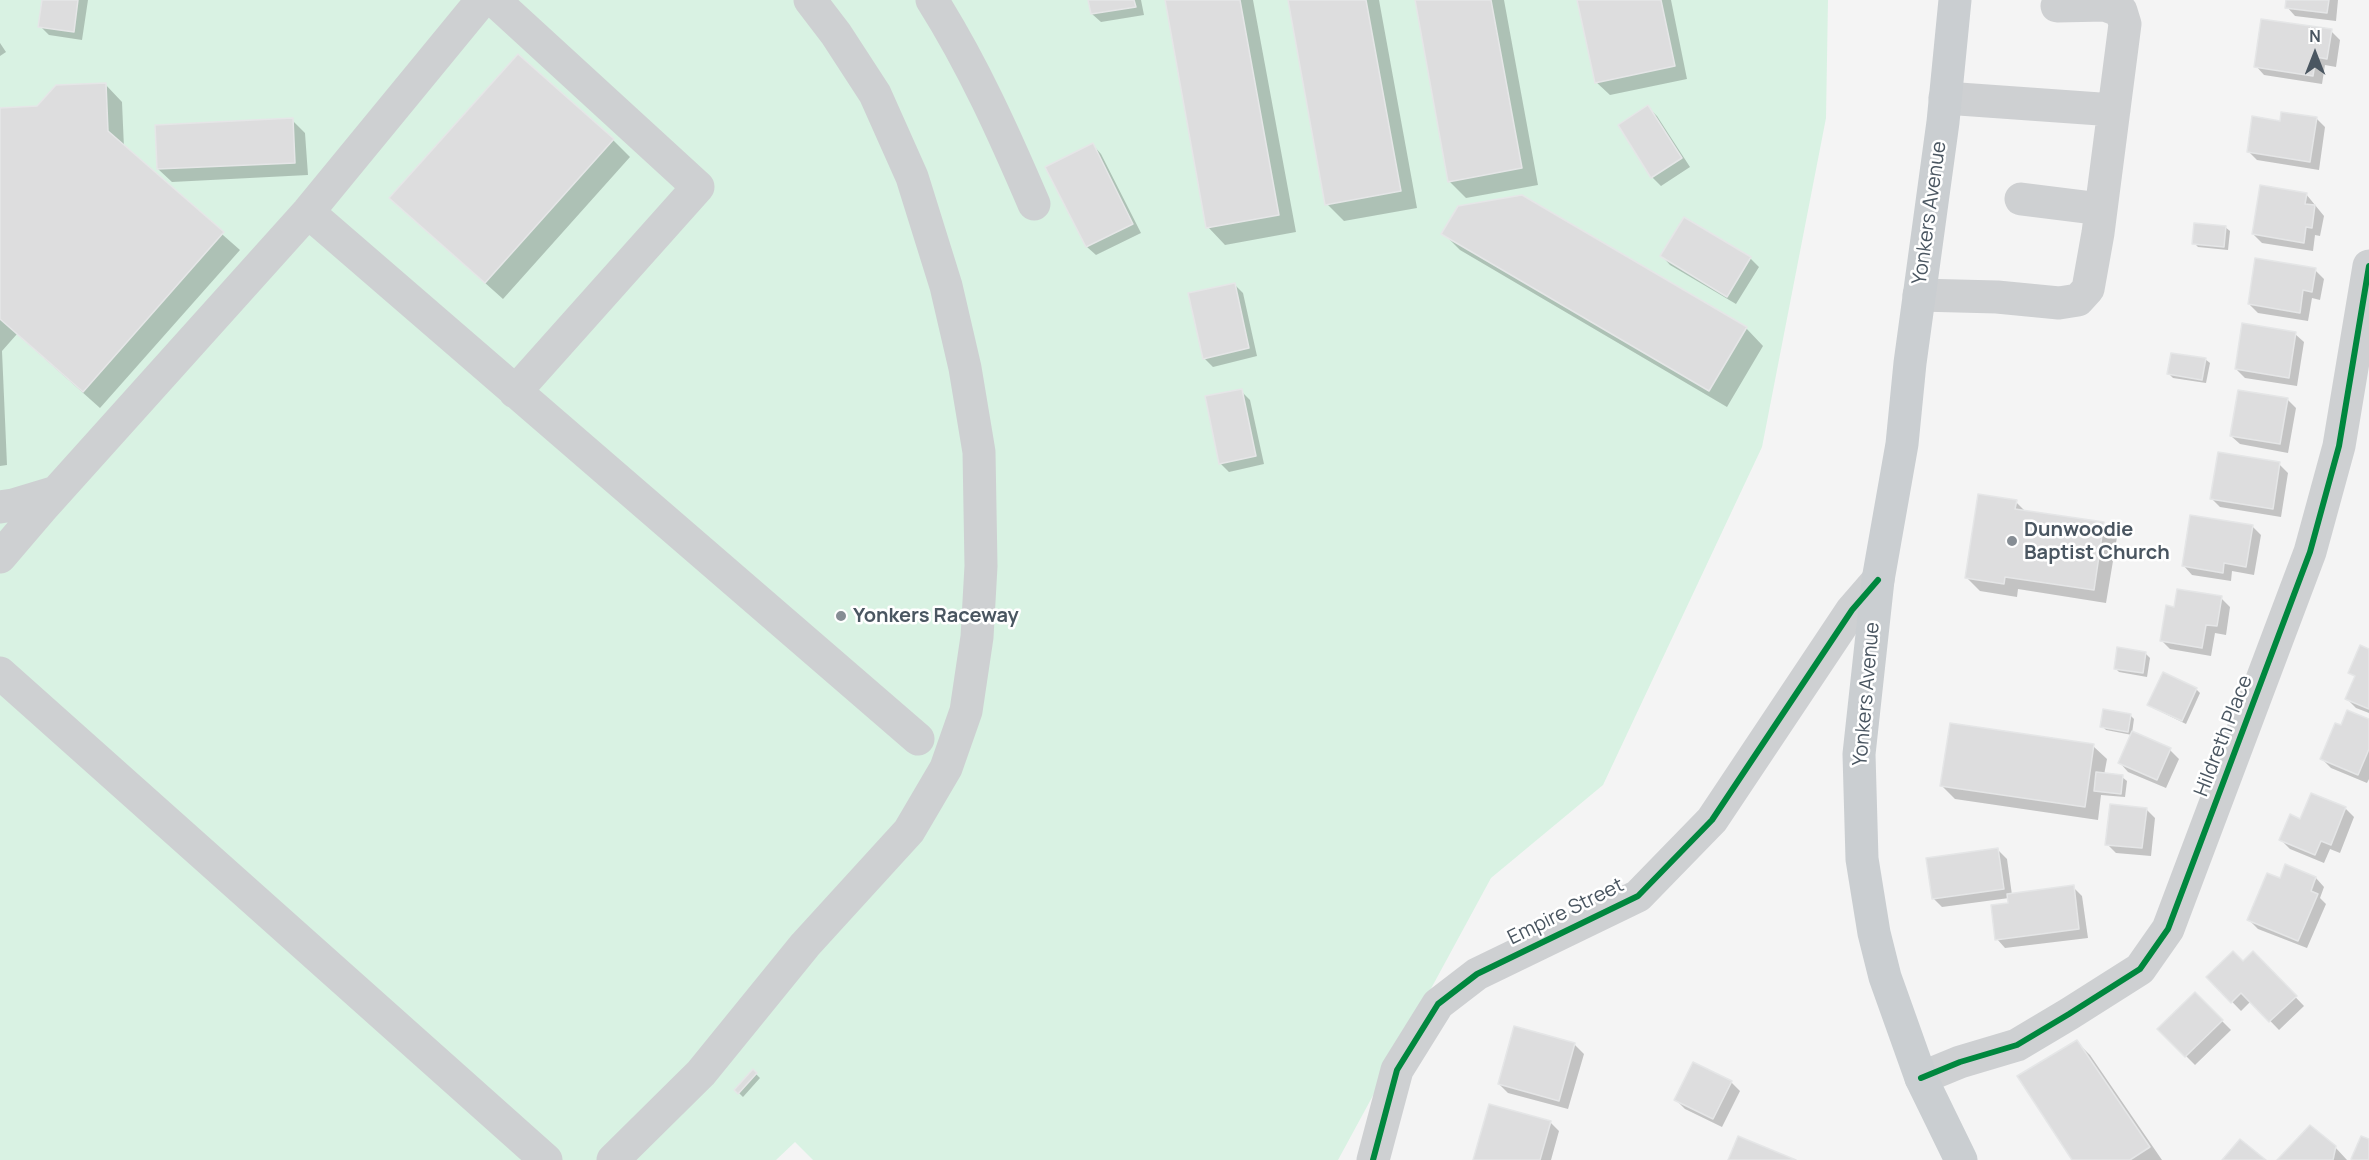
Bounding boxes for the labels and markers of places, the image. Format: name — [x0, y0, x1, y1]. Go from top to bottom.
place label: Dunwoodie Baptist Church — [2024, 518, 2170, 565]
marker: Dunwoodie Baptist Church — [2005, 534, 2019, 548]
place label: Yonkers Raceway — [853, 604, 1019, 628]
marker: Yonkers Raceway — [834, 609, 848, 623]

